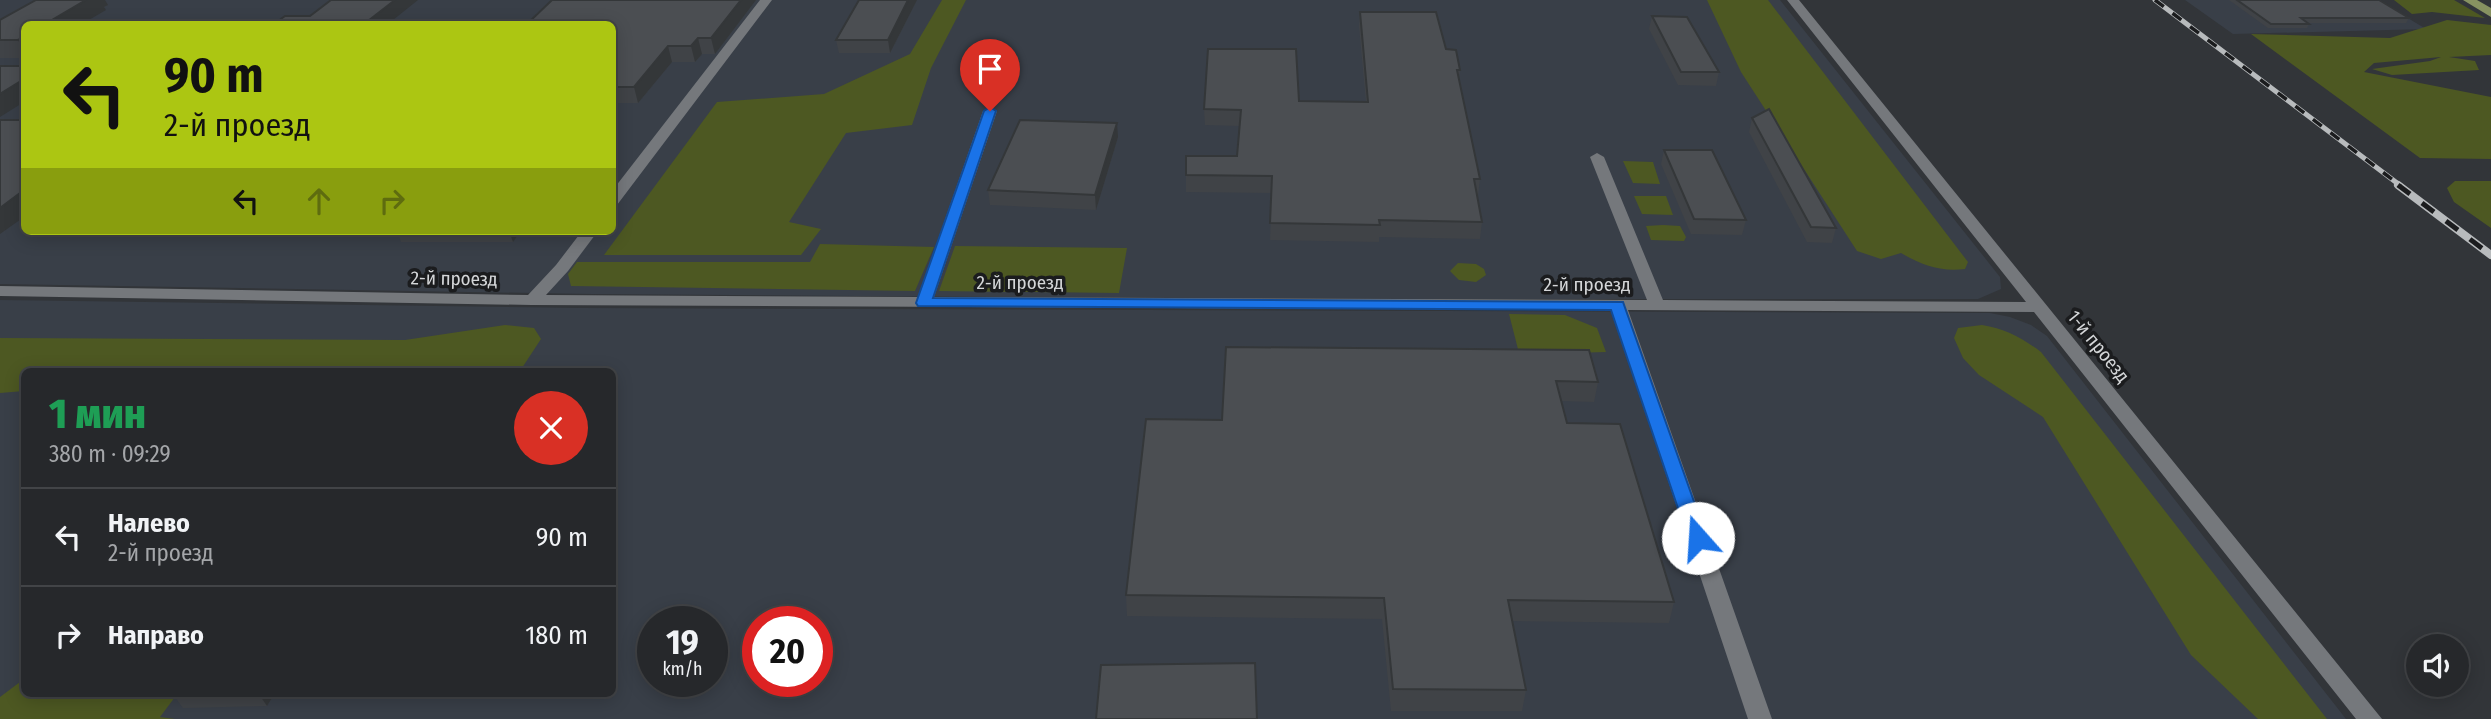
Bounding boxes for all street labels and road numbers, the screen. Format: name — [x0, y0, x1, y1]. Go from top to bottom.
street label: 2-й проезд — [410, 266, 498, 291]
street label: 2-й проезд — [976, 271, 1064, 294]
street label: 2-й проезд — [1543, 273, 1631, 296]
street label: 1-й проезд — [2063, 306, 2135, 387]

